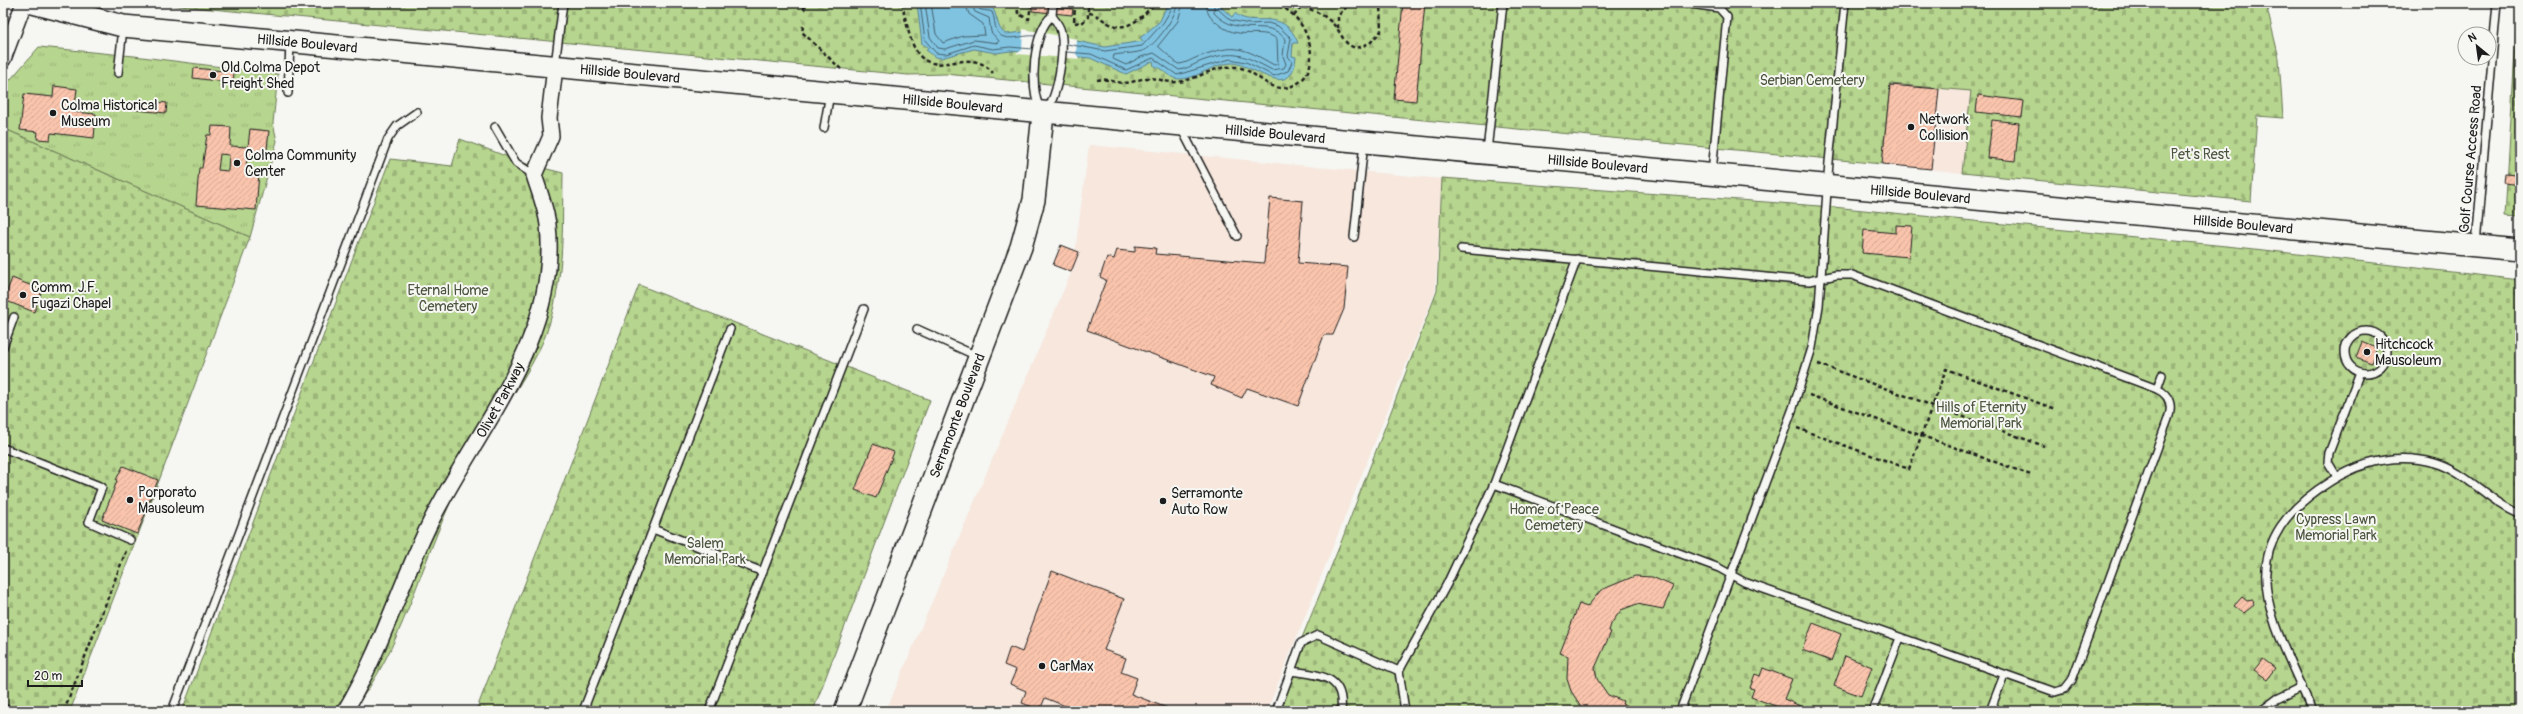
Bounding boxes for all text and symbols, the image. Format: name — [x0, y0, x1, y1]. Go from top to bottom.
north arrow — [2457, 26, 2497, 66]
text: N — [2466, 30, 2479, 45]
street label: Hillside Boulevard — [256, 31, 358, 57]
place label: Old Colma Depot Freight Shed — [221, 59, 320, 92]
street label: Hillside Boulevard — [579, 61, 681, 87]
marker: Old Colma Depot Freight Shed — [208, 70, 218, 80]
park label: Serbian Cemetery — [1760, 72, 1864, 89]
street label: Golf Course Access Road — [2456, 84, 2485, 234]
street label: Hillside Boulevard — [901, 91, 1004, 117]
place label: Colma Historical Museum — [61, 97, 158, 130]
marker: Colma Historical Museum — [48, 108, 58, 118]
place label: Network Collision — [1919, 111, 1969, 144]
street label: Hillside Boulevard — [1224, 121, 1326, 147]
marker: Network Collision — [1906, 122, 1916, 132]
park label: Pet's Rest — [2170, 146, 2230, 163]
place label: Colma Community Center — [245, 147, 356, 180]
street label: Hillside Boulevard — [1547, 151, 1649, 177]
marker: Colma Community Center — [232, 158, 242, 168]
street label: Hillside Boulevard — [1869, 181, 1971, 208]
street label: Hillside Boulevard — [2192, 211, 2294, 238]
place label: Comm. J.F. Fugazi Chapel — [31, 279, 111, 312]
park label: Eternal Home Cemetery — [408, 282, 489, 315]
marker: Comm. J.F. Fugazi Chapel — [18, 290, 28, 300]
place label: Hitchcock Mausoleum — [2375, 336, 2441, 369]
marker: Hitchcock Mausoleum — [2362, 347, 2372, 357]
street label: Serramonte Boulevard — [926, 351, 989, 480]
street label: Olivet Parkway — [473, 360, 528, 441]
park label: Hills of Eternity Memorial Park — [1936, 399, 2026, 432]
place label: Porporato Mausoleum — [138, 484, 204, 517]
place label: Serramonte Auto Row — [1171, 485, 1243, 518]
marker: Porporato Mausoleum — [125, 495, 135, 505]
marker: Serramonte Auto Row — [1158, 496, 1168, 506]
park label: Home of Peace Cemetery — [1509, 501, 1599, 534]
park label: Cypress Lawn Memorial Park — [2295, 511, 2377, 544]
park label: Salem Memorial Park — [664, 535, 746, 568]
place label: CarMax — [1050, 658, 1094, 675]
marker: CarMax — [1037, 661, 1047, 671]
scale bar — [28, 662, 82, 688]
text: 20 m — [34, 669, 63, 684]

